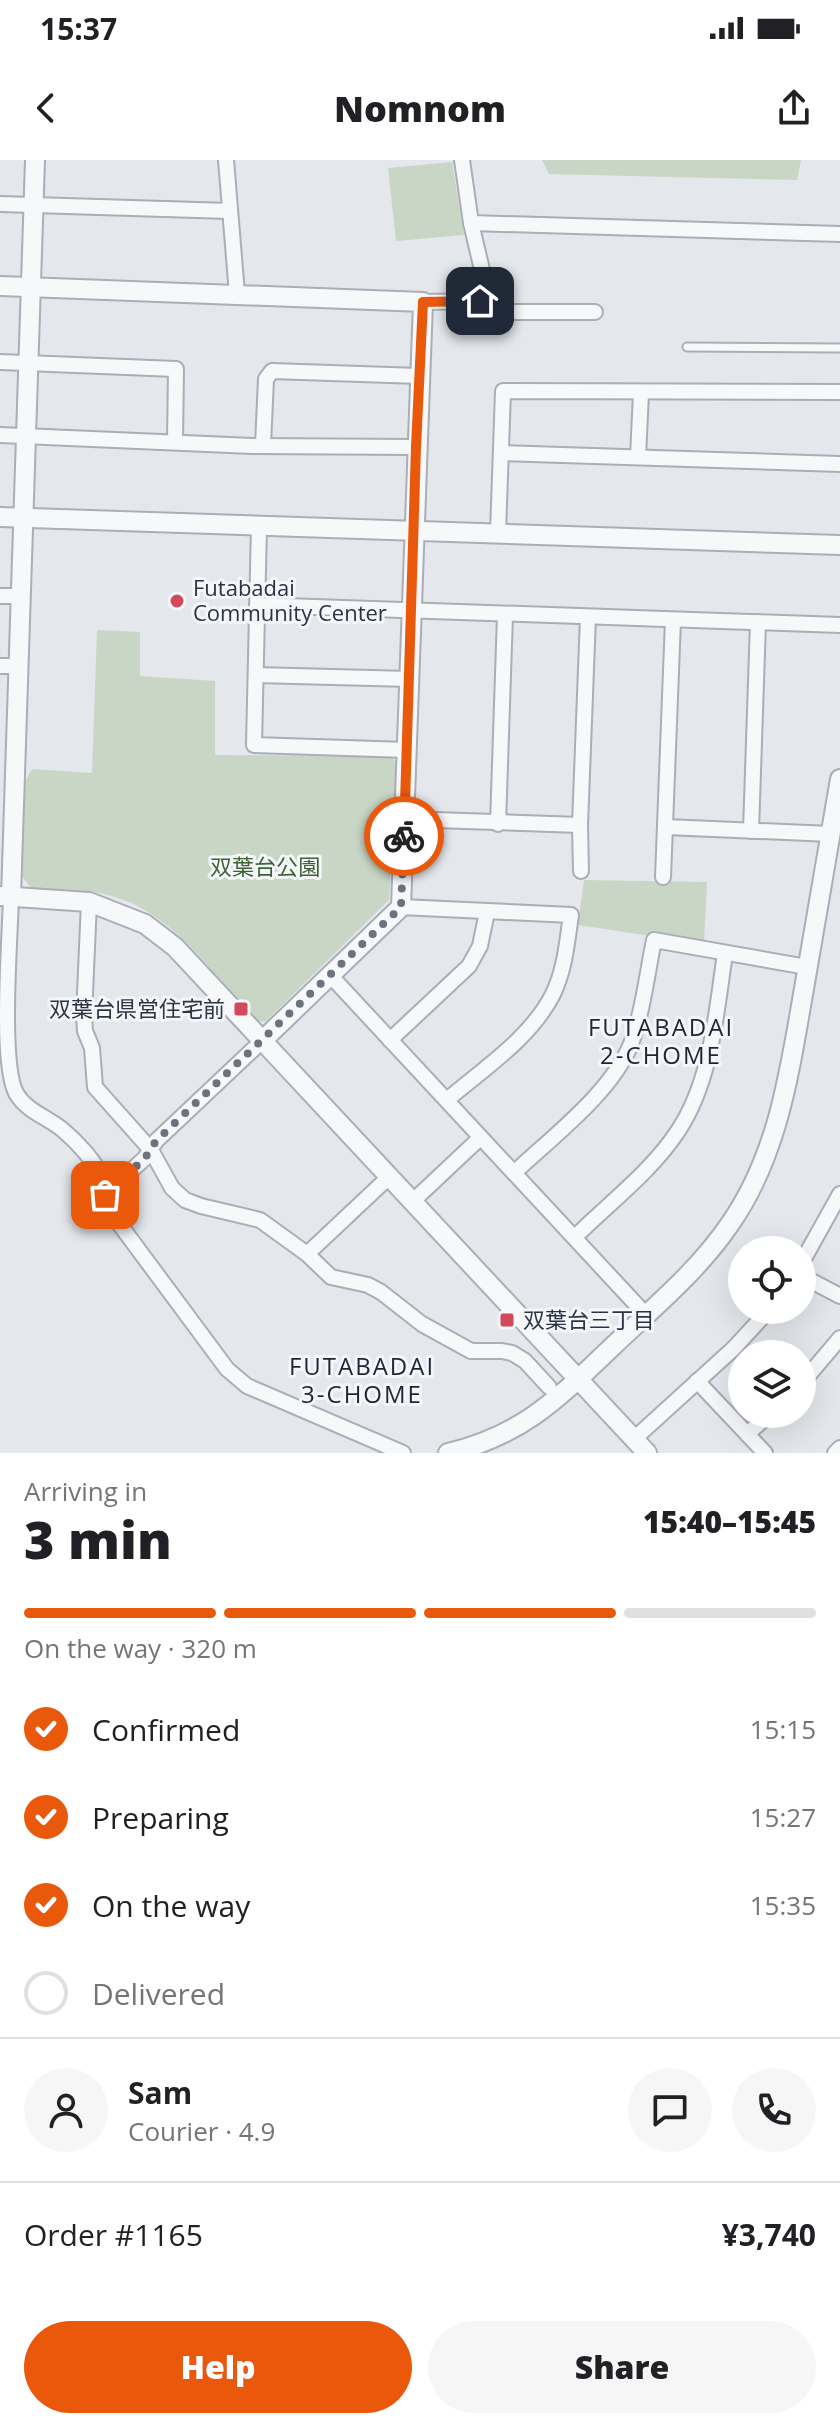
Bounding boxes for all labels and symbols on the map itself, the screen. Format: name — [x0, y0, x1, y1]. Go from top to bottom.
pin — [446, 267, 514, 335]
place label: Futabadai Community Center — [193, 572, 387, 627]
marker: Futabadai Community Center — [168, 592, 186, 610]
courier — [364, 796, 444, 876]
park label: 双葉台公園 — [210, 851, 320, 881]
place label: 双葉台県営住宅前 — [49, 993, 225, 1023]
marker: 双葉台県営住宅前 — [232, 1000, 250, 1018]
district label: FUTABADAI 2-CHOME — [588, 1010, 734, 1071]
pin — [71, 1161, 139, 1229]
place label: 双葉台三丁目 — [523, 1304, 655, 1334]
marker: 双葉台三丁目 — [498, 1311, 516, 1329]
district label: FUTABADAI 3-CHOME — [289, 1349, 435, 1410]

